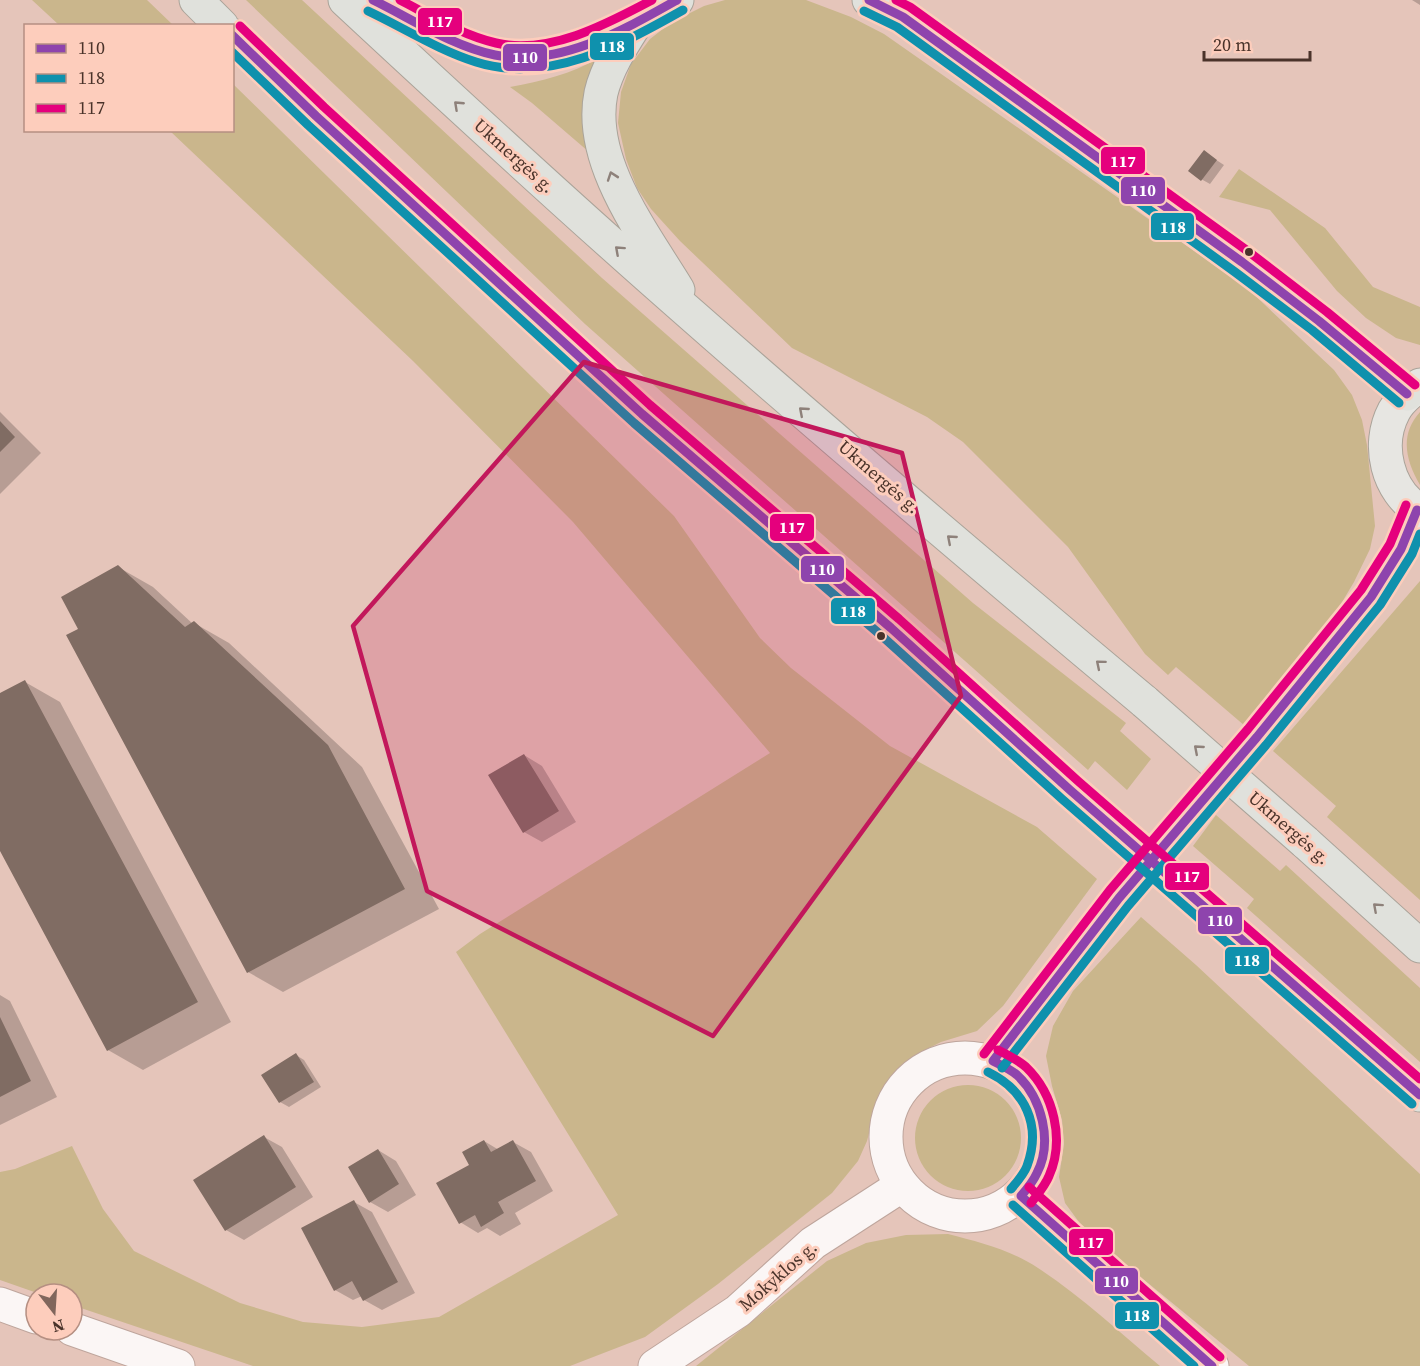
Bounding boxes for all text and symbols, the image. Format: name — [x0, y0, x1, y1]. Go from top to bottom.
line badge: 117 — [417, 7, 463, 36]
text: 117 — [427, 10, 453, 32]
legend — [24, 24, 234, 132]
scale bar — [1204, 24, 1310, 62]
line badge: 118 — [589, 32, 635, 61]
text: 20 m — [1213, 32, 1251, 57]
text: 110 — [78, 35, 105, 60]
text: 118 — [599, 35, 625, 57]
line badge: 110 — [502, 43, 548, 72]
text: 110 — [512, 46, 538, 68]
text: 118 — [78, 65, 105, 90]
text: 117 — [78, 95, 105, 120]
one-way arrow — [455, 101, 465, 112]
street label: Ukmergės g. — [469, 113, 560, 199]
line badge: 117 — [1100, 146, 1146, 175]
text: 117 — [1110, 150, 1136, 172]
one-way arrow — [607, 171, 619, 182]
line badge: 110 — [1120, 176, 1166, 205]
text: 110 — [1130, 179, 1156, 201]
line badge: 118 — [1150, 212, 1195, 241]
text: 118 — [1160, 216, 1186, 238]
one-way arrow — [615, 246, 626, 257]
unlabelled marker — [1243, 246, 1255, 258]
one-way arrow — [799, 407, 810, 418]
street label: Ukmergės g. — [833, 434, 926, 519]
line badge: 117 — [769, 513, 815, 542]
text: 117 — [779, 516, 805, 538]
one-way arrow — [947, 535, 958, 546]
line badge: 110 — [800, 555, 845, 583]
text: 110 — [809, 558, 835, 580]
line badge: 118 — [830, 597, 876, 625]
text: 118 — [840, 600, 866, 622]
unlabelled marker — [875, 630, 887, 642]
one-way arrow — [1096, 661, 1107, 672]
one-way arrow — [1194, 745, 1205, 756]
street label: Ukmergės g. — [1243, 785, 1336, 870]
line badge: 117 — [1164, 862, 1210, 891]
text: 117 — [1174, 865, 1200, 887]
one-way arrow — [1373, 903, 1383, 914]
line badge: 110 — [1197, 906, 1243, 935]
text: 110 — [1207, 909, 1233, 931]
line badge: 118 — [1224, 946, 1270, 975]
text: 118 — [1234, 949, 1260, 971]
line badge: 117 — [1068, 1228, 1114, 1256]
text: 117 — [1078, 1231, 1104, 1253]
street label: Mokyklos g. — [733, 1235, 822, 1317]
line badge: 110 — [1094, 1267, 1139, 1295]
text: 110 — [1103, 1270, 1129, 1292]
north arrow — [24, 1282, 84, 1342]
line badge: 118 — [1114, 1301, 1160, 1330]
text: 118 — [1124, 1304, 1150, 1326]
text: N — [49, 1314, 67, 1339]

